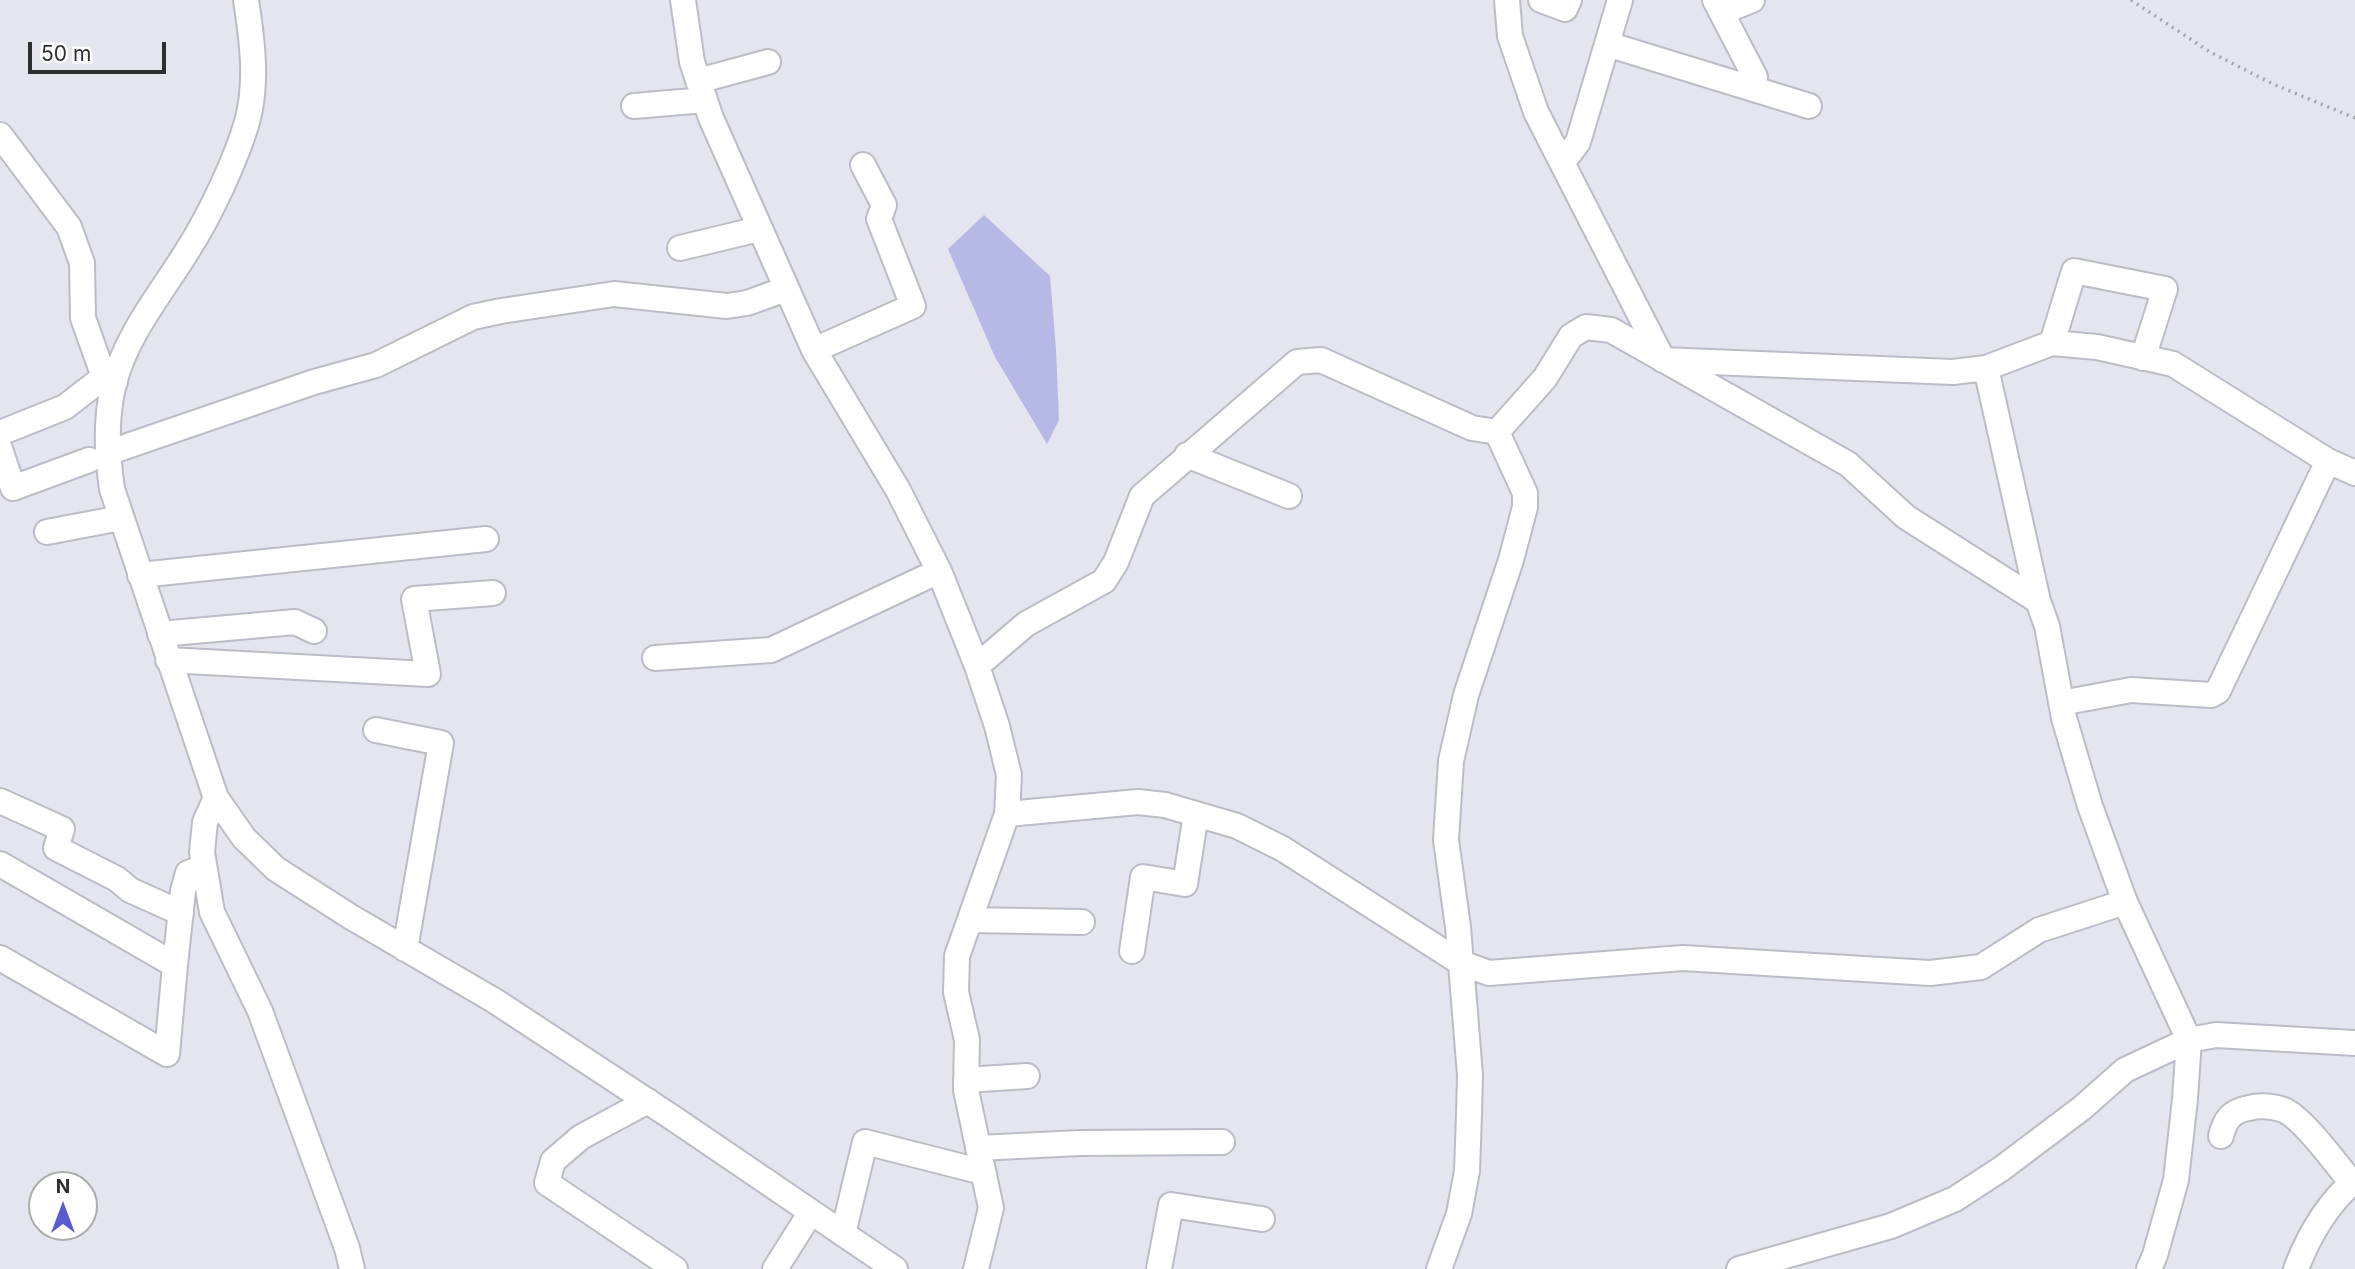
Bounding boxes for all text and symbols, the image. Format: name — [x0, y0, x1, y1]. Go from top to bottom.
scale bar — [32, 28, 170, 72]
text: 50 m — [41, 41, 91, 66]
north arrow — [28, 1171, 98, 1241]
text: N — [56, 1175, 70, 1198]

